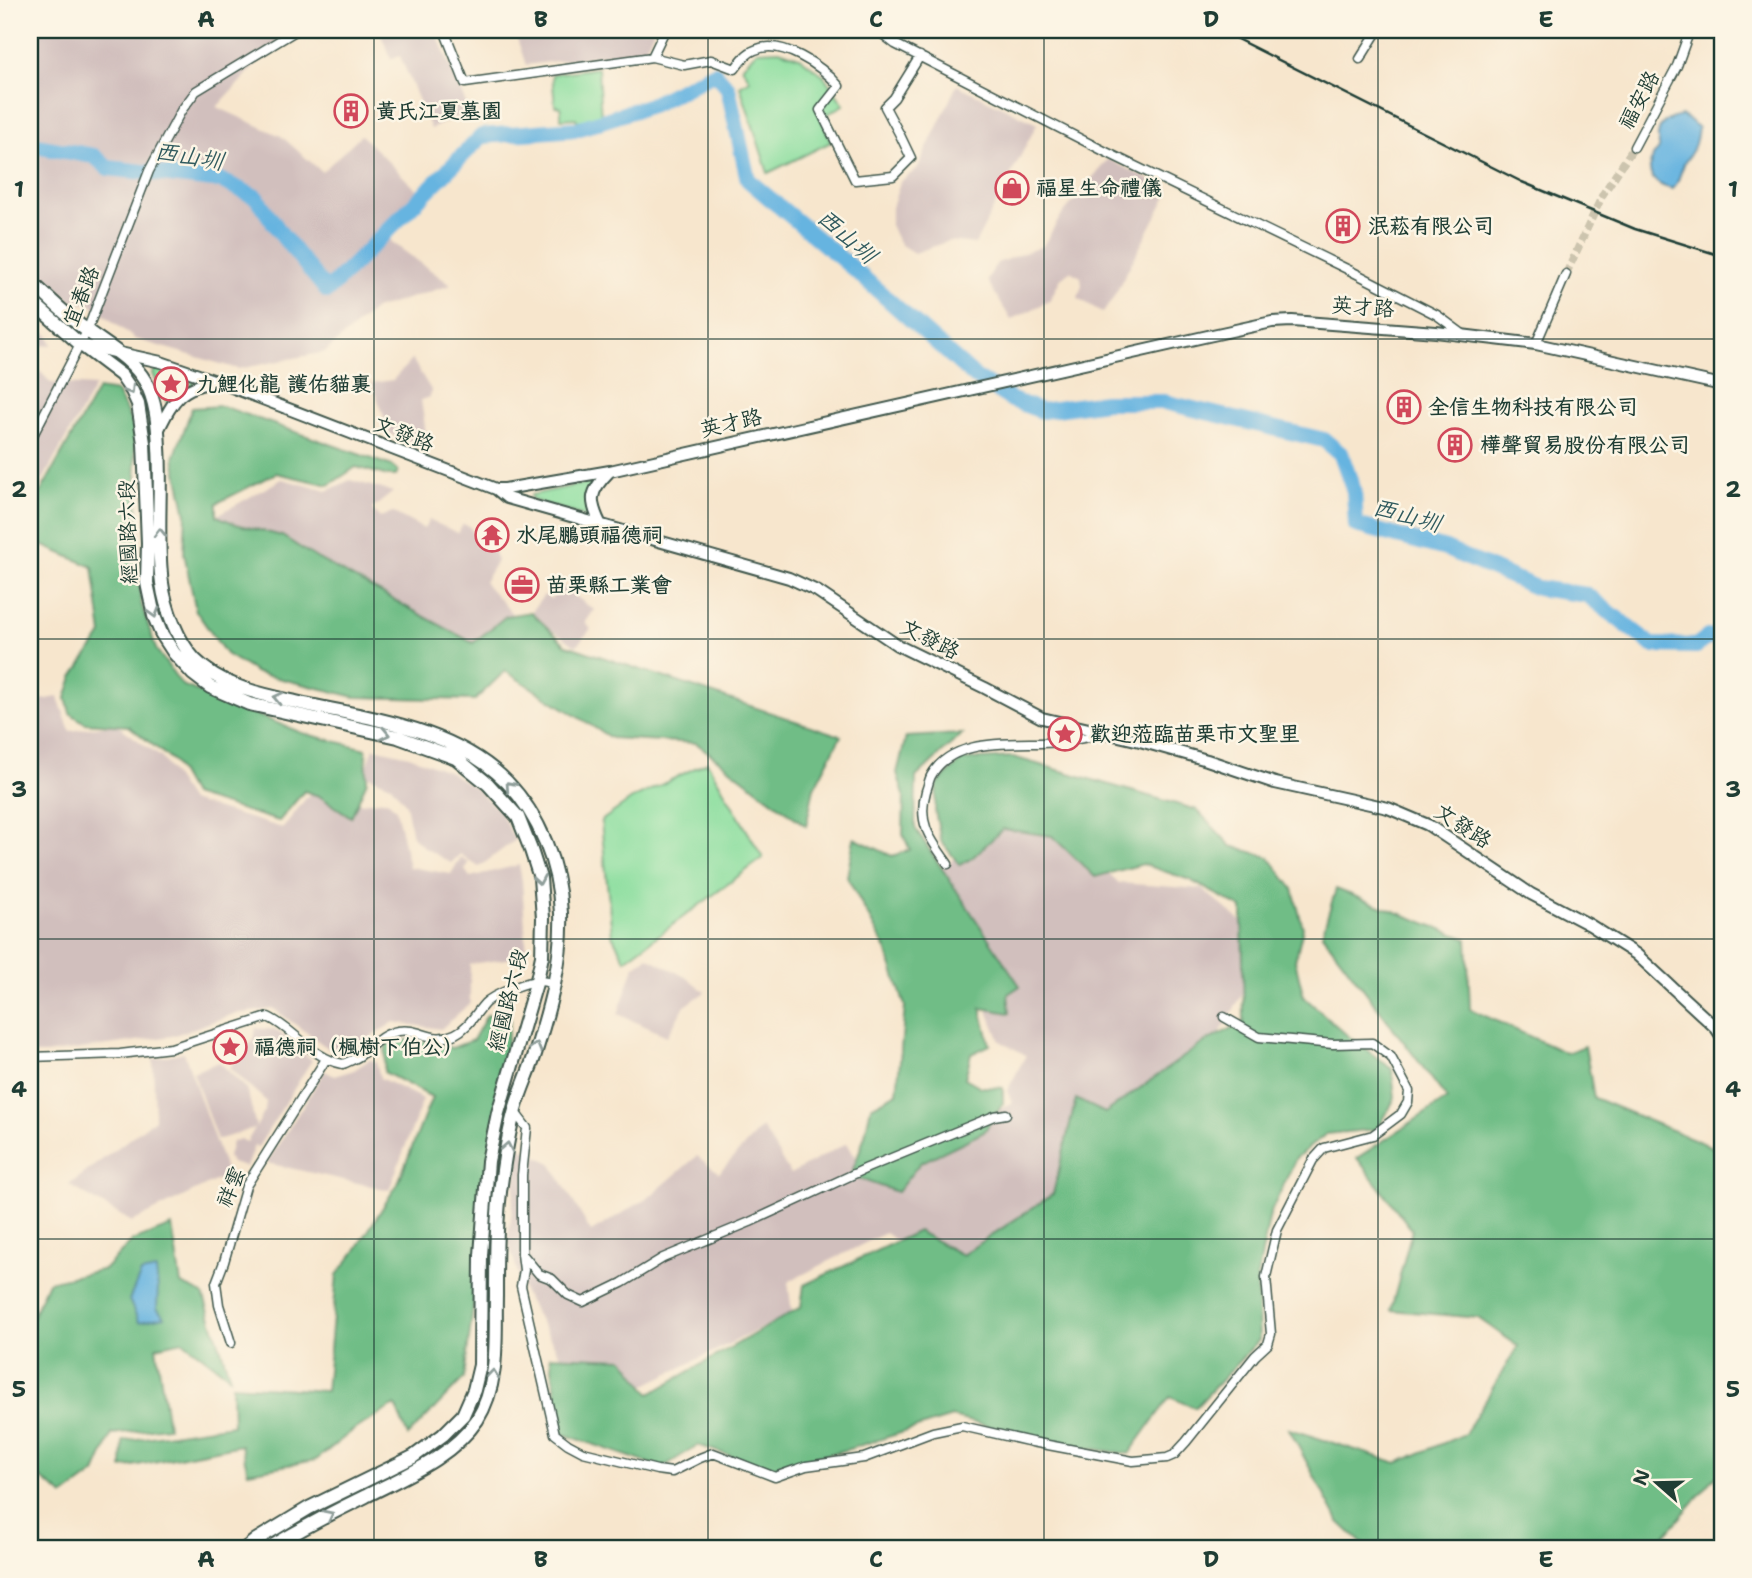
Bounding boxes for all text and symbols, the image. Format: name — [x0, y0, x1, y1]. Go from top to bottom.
text: A — [197, 4, 215, 34]
text: B — [534, 4, 548, 34]
text: C — [869, 4, 883, 34]
text: D — [1203, 4, 1219, 34]
text: E — [1538, 4, 1554, 34]
street label: 福安路 — [1612, 66, 1666, 134]
building icon: 黃氏江夏墓園 — [332, 92, 370, 130]
place label: 黃氏江夏墓園 — [376, 97, 502, 125]
water label: 西山圳 — [153, 136, 228, 177]
shop icon: 福星生命禮儀 — [993, 169, 1031, 207]
text: 1 — [14, 174, 24, 204]
place label: 福星生命禮儀 — [1036, 174, 1162, 202]
text: 1 — [1728, 174, 1738, 204]
water label: 西山圳 — [811, 202, 885, 272]
building icon: 泯菘有限公司 — [1324, 207, 1362, 245]
place label: 泯菘有限公司 — [1368, 212, 1494, 240]
street label: 宜春路 — [56, 262, 106, 330]
street label: 英才路 — [1331, 291, 1395, 323]
place icon: 九鯉化龍 護佑貓裏 — [152, 365, 190, 403]
place label: 九鯉化龍 護佑貓裏 — [196, 370, 371, 398]
one-way arrow — [122, 382, 135, 395]
building icon: 全信生物科技有限公司 — [1385, 388, 1423, 426]
place label: 全信生物科技有限公司 — [1428, 393, 1638, 421]
street label: 英才路 — [697, 402, 765, 444]
street label: 文發路 — [370, 410, 438, 458]
building icon: 樺聲貿易股份有限公司 — [1436, 426, 1474, 464]
place label: 樺聲貿易股份有限公司 — [1480, 431, 1690, 459]
text: 2 — [11, 474, 27, 504]
text: 2 — [1725, 474, 1741, 504]
street label: 經國路六段 — [112, 479, 144, 585]
water label: 西山圳 — [1370, 492, 1447, 539]
temple icon: 水尾鵬頭福德祠 — [473, 516, 511, 554]
place label: 水尾鵬頭福德祠 — [516, 521, 663, 549]
one-way arrow — [153, 528, 168, 539]
office icon: 苗栗縣工業會 — [503, 566, 541, 604]
place label: 苗栗縣工業會 — [546, 571, 672, 599]
one-way arrow — [146, 607, 160, 619]
street label: 文發路 — [896, 612, 964, 666]
one-way arrow — [273, 692, 285, 707]
place icon: 歡迎蒞臨苗栗市文聖里 — [1046, 715, 1084, 753]
place label: 歡迎蒞臨苗栗市文聖里 — [1090, 720, 1300, 748]
one-way arrow — [379, 726, 391, 740]
text: 3 — [11, 774, 27, 804]
text: 3 — [1725, 774, 1741, 804]
one-way arrow — [505, 781, 518, 794]
street label: 文發路 — [1429, 797, 1497, 855]
one-way arrow — [531, 874, 546, 886]
street label: 經國路六段 — [482, 946, 534, 1054]
place icon: 福德祠（楓樹下伯公） — [211, 1028, 249, 1066]
place label: 福德祠（楓樹下伯公） — [254, 1033, 464, 1061]
one-way arrow — [528, 1041, 543, 1053]
text: 4 — [11, 1074, 27, 1104]
text: 4 — [1725, 1074, 1741, 1104]
one-way arrow — [499, 1141, 514, 1153]
street label: 祥雲 — [210, 1162, 252, 1212]
one-way arrow — [485, 1368, 500, 1380]
text: 5 — [12, 1374, 26, 1404]
text: 5 — [1726, 1374, 1740, 1404]
north arrow — [1622, 1448, 1692, 1518]
text: N — [1627, 1466, 1656, 1489]
one-way arrow — [321, 1509, 334, 1523]
text: A — [197, 1544, 215, 1574]
text: B — [534, 1544, 548, 1574]
text: C — [869, 1544, 883, 1574]
text: D — [1203, 1544, 1219, 1574]
text: E — [1538, 1544, 1554, 1574]

